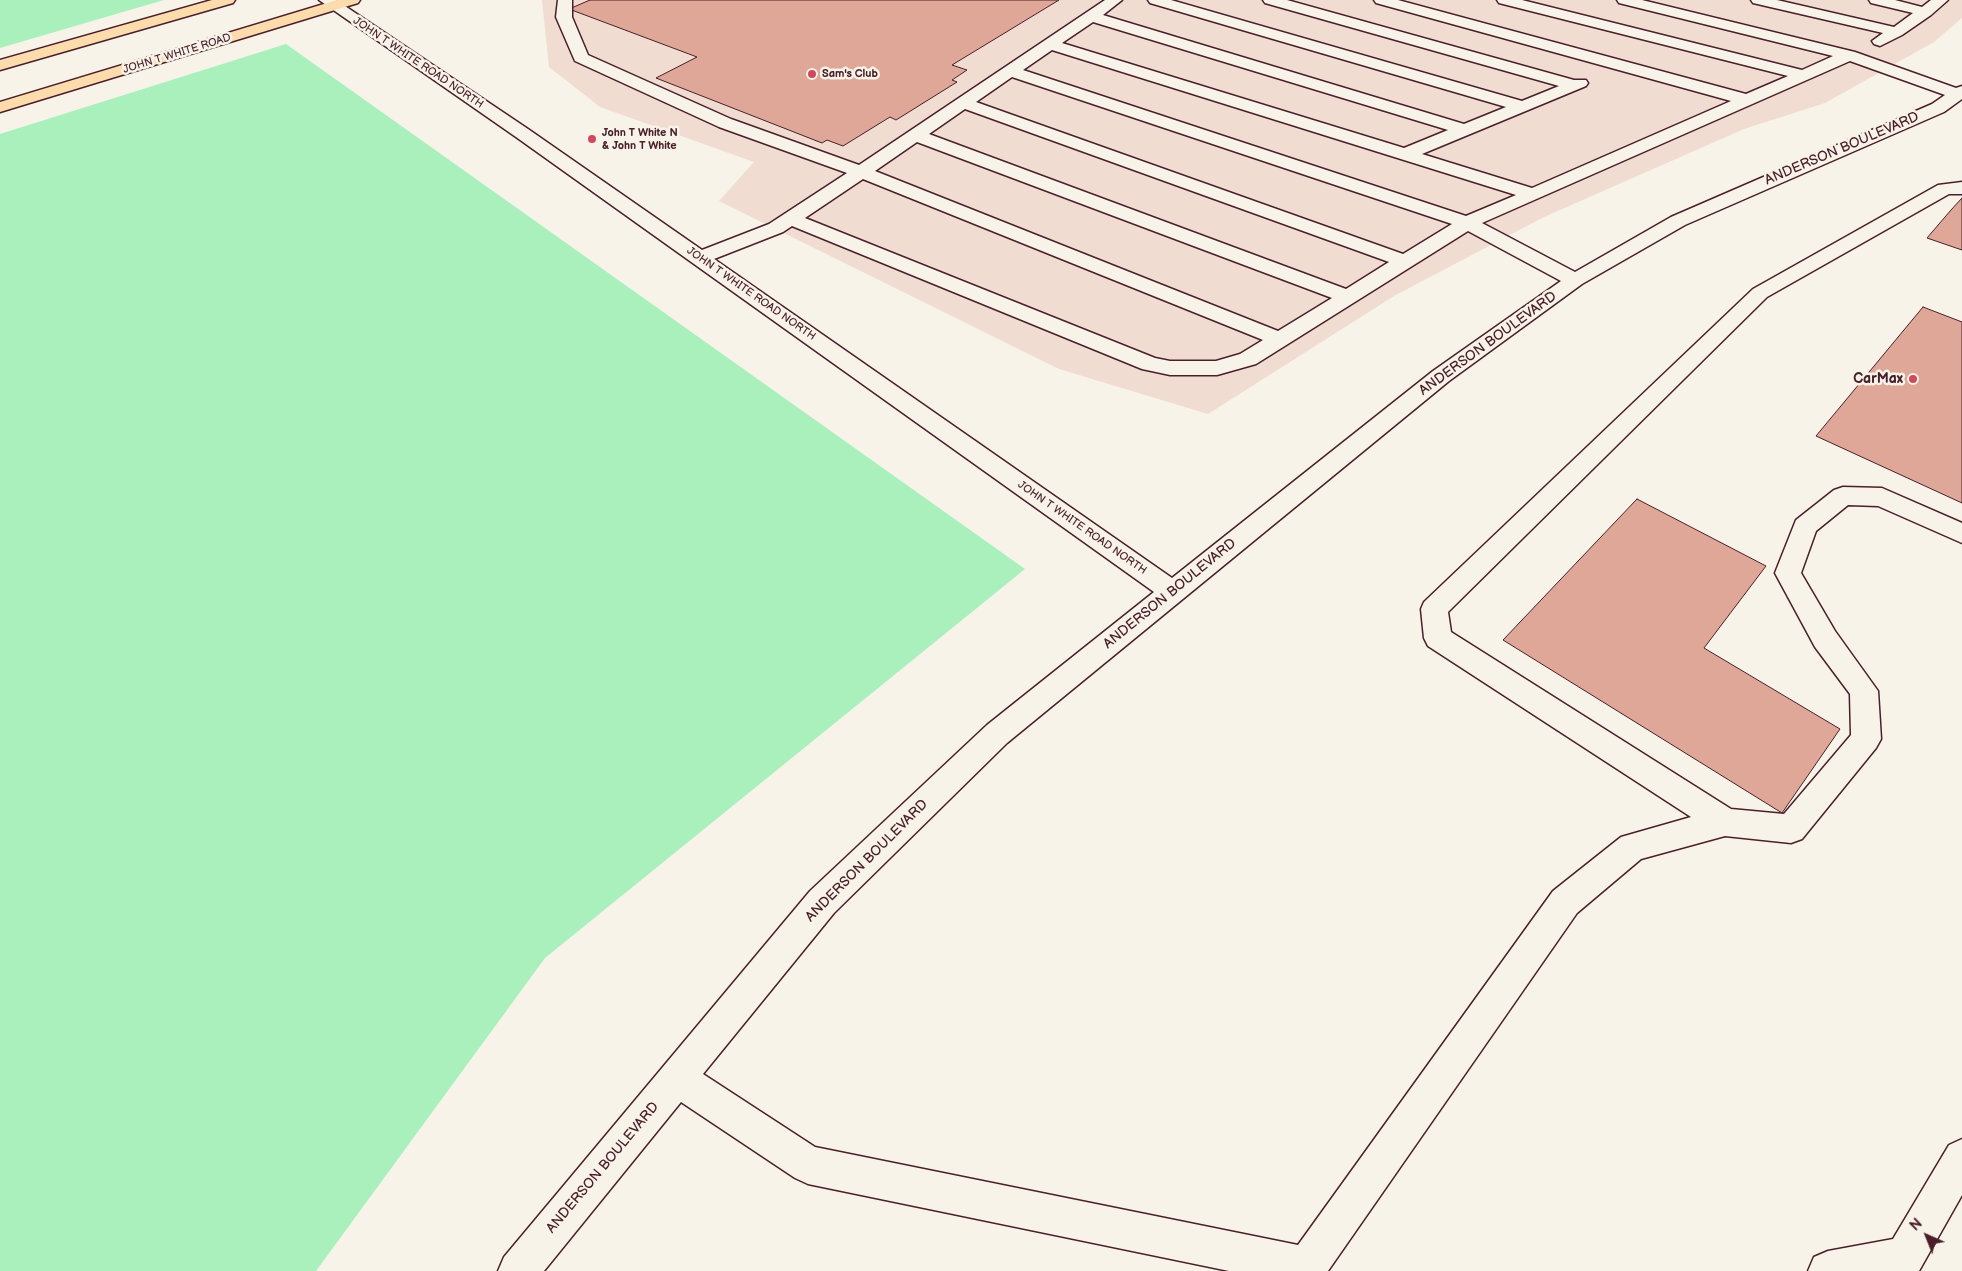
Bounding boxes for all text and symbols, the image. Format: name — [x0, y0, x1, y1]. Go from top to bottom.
street label: JOHN T WHITE ROAD NORTH — [350, 14, 486, 112]
street label: JOHN T WHITE ROAD — [122, 31, 232, 77]
place label: Sam's Club — [822, 67, 878, 81]
marker: Sam's Club — [806, 68, 818, 80]
street label: ANDERSON BOULEVARD — [1762, 109, 1922, 189]
place label: John T White N & John T White — [602, 126, 678, 152]
marker: John T White N & John T White — [586, 133, 598, 145]
street label: JOHN T WHITE ROAD NORTH — [684, 244, 818, 344]
street label: ANDERSON BOULEVARD — [1416, 288, 1560, 400]
place label: CarMax — [1853, 371, 1903, 387]
marker: CarMax — [1907, 373, 1919, 385]
street label: JOHN T WHITE ROAD NORTH — [1015, 478, 1149, 578]
street label: ANDERSON BOULEVARD — [1100, 535, 1240, 653]
street label: ANDERSON BOULEVARD — [802, 796, 932, 926]
street label: ANDERSON BOULEVARD — [543, 1099, 663, 1237]
north arrow — [1902, 1211, 1952, 1261]
text: N — [1907, 1215, 1926, 1235]

